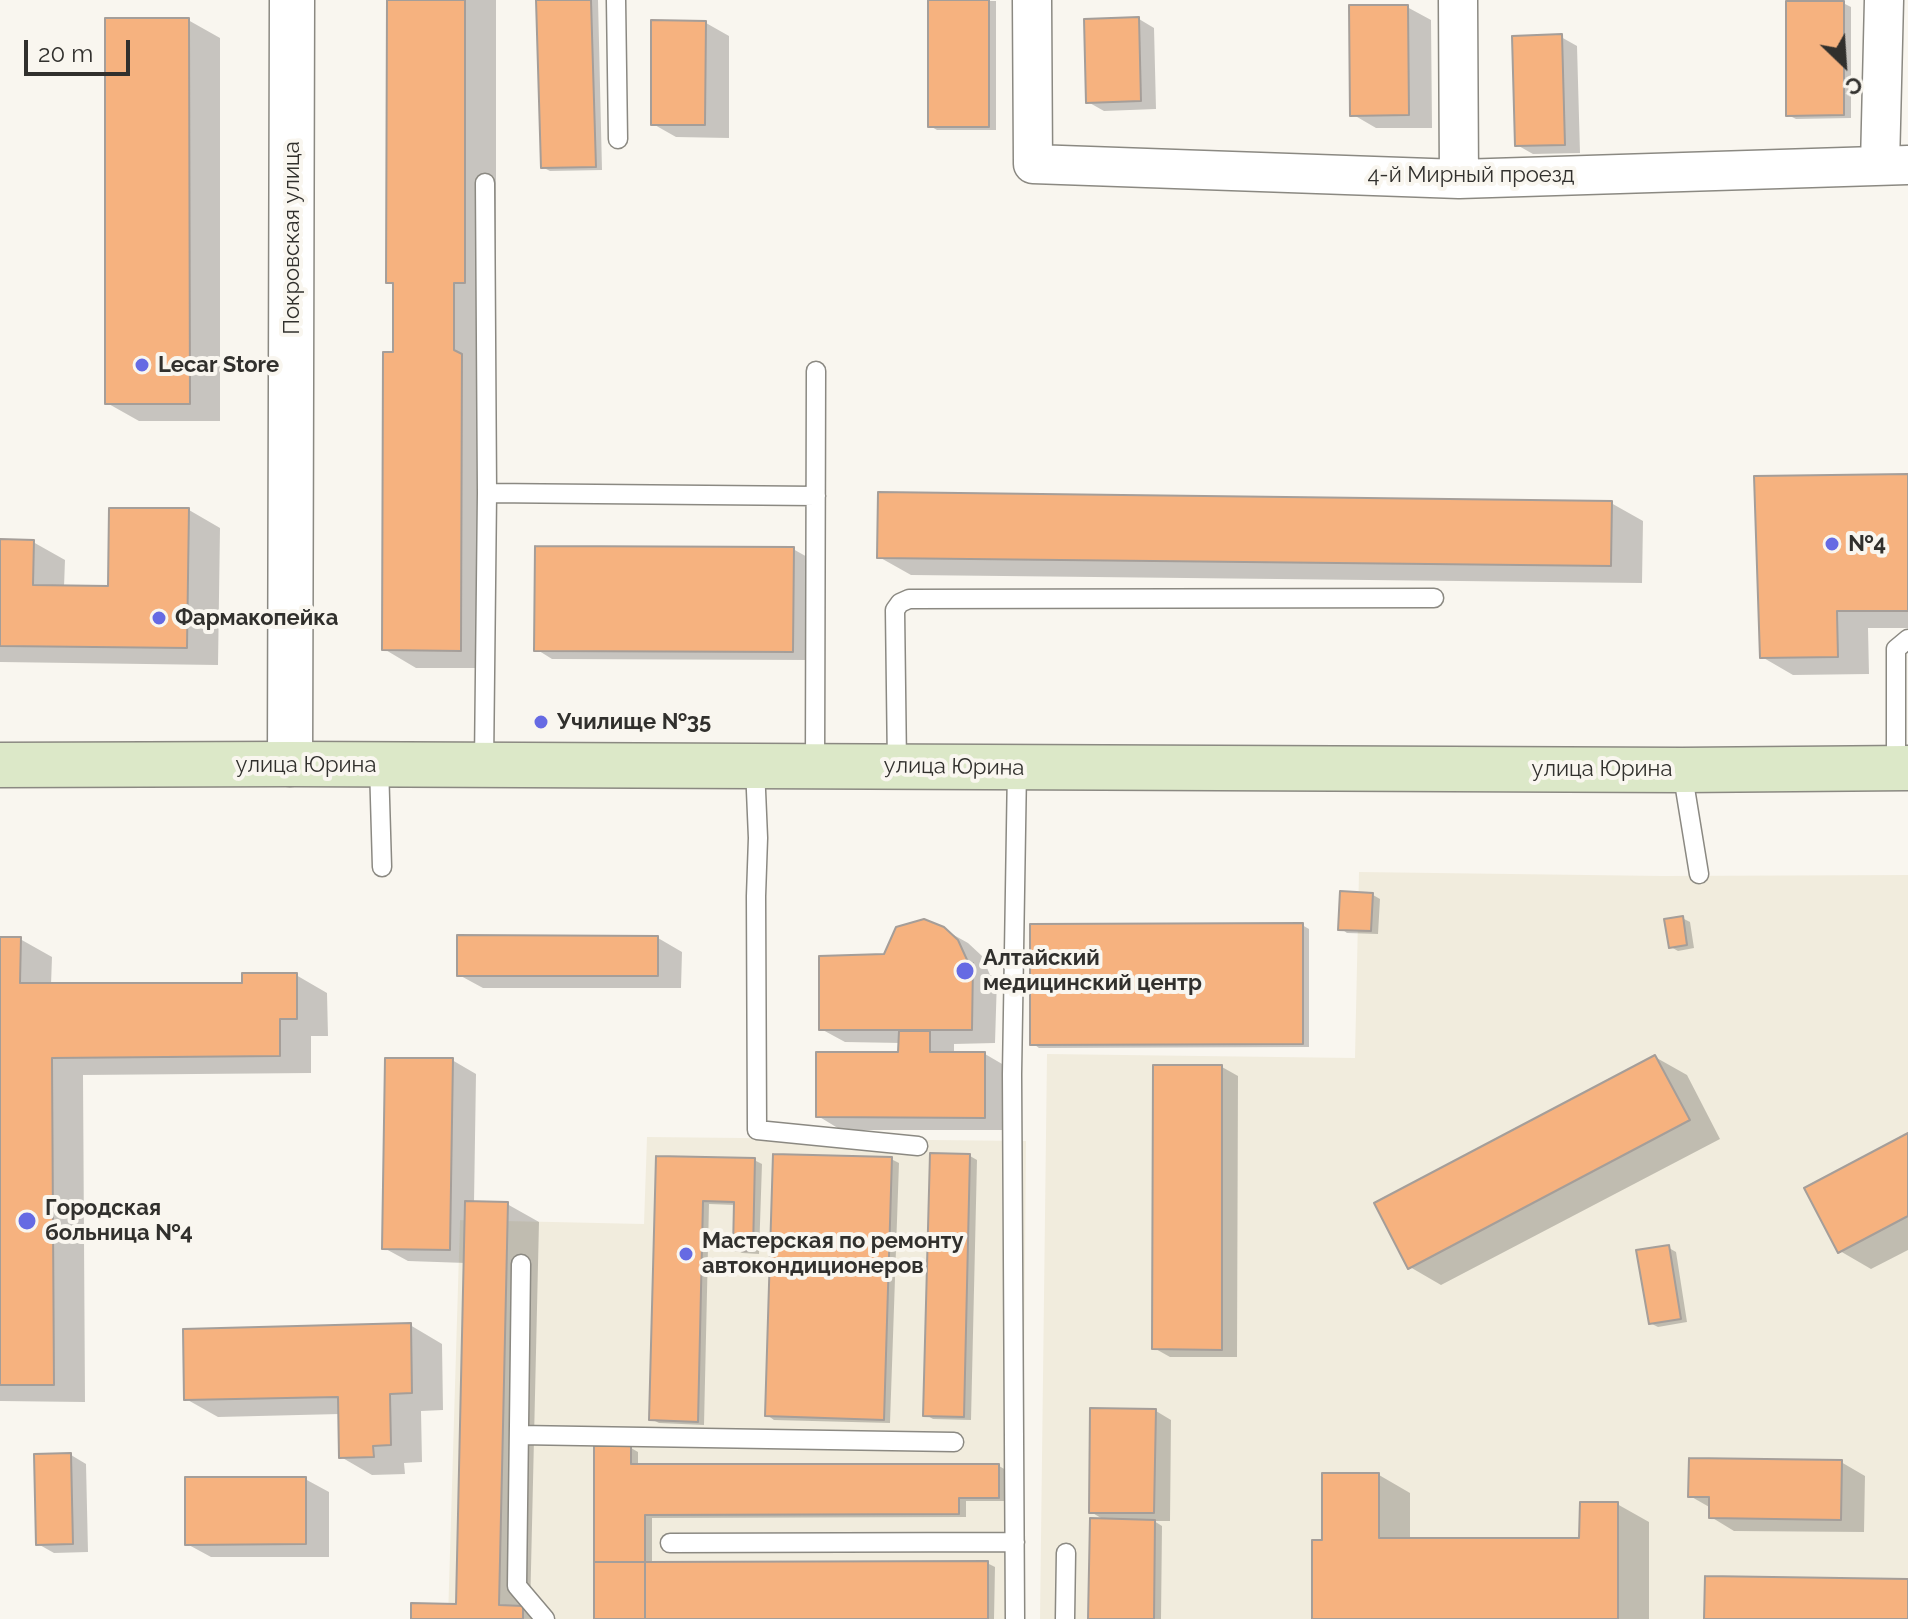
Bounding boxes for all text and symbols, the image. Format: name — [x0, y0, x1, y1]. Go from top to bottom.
scale bar — [28, 24, 134, 74]
north arrow — [1804, 24, 1884, 104]
text: 20 m — [38, 39, 93, 68]
text: С — [1842, 71, 1866, 101]
street label: Покровская улица — [279, 141, 305, 335]
street label: 4-й Мирный проезд — [1367, 162, 1575, 188]
place label: Lecar Store — [158, 352, 279, 378]
marker: Lecar Store — [133, 356, 151, 374]
place label: №4 — [1848, 531, 1886, 557]
marker: №4 — [1823, 535, 1841, 553]
place label: Фармакопейка — [175, 605, 338, 631]
marker: Фармакопейка — [150, 609, 168, 627]
place label: Училище №35 — [557, 709, 711, 735]
marker: Училище №35 — [532, 713, 550, 731]
street label: улица Юрина — [236, 752, 376, 778]
street label: улица Юрина — [883, 753, 1025, 781]
street label: улица Юрина — [1532, 756, 1672, 782]
place label: Алтайский медицинский центр — [983, 945, 1202, 996]
marker: Алтайский медицинский центр — [954, 960, 976, 982]
place label: Городская больница №4 — [45, 1195, 193, 1246]
marker: Городская больница №4 — [16, 1210, 38, 1232]
place label: Мастерская по ремонту автокондиционеров — [702, 1228, 964, 1280]
marker: Мастерская по ремонту автокондиционеров — [677, 1245, 695, 1263]

